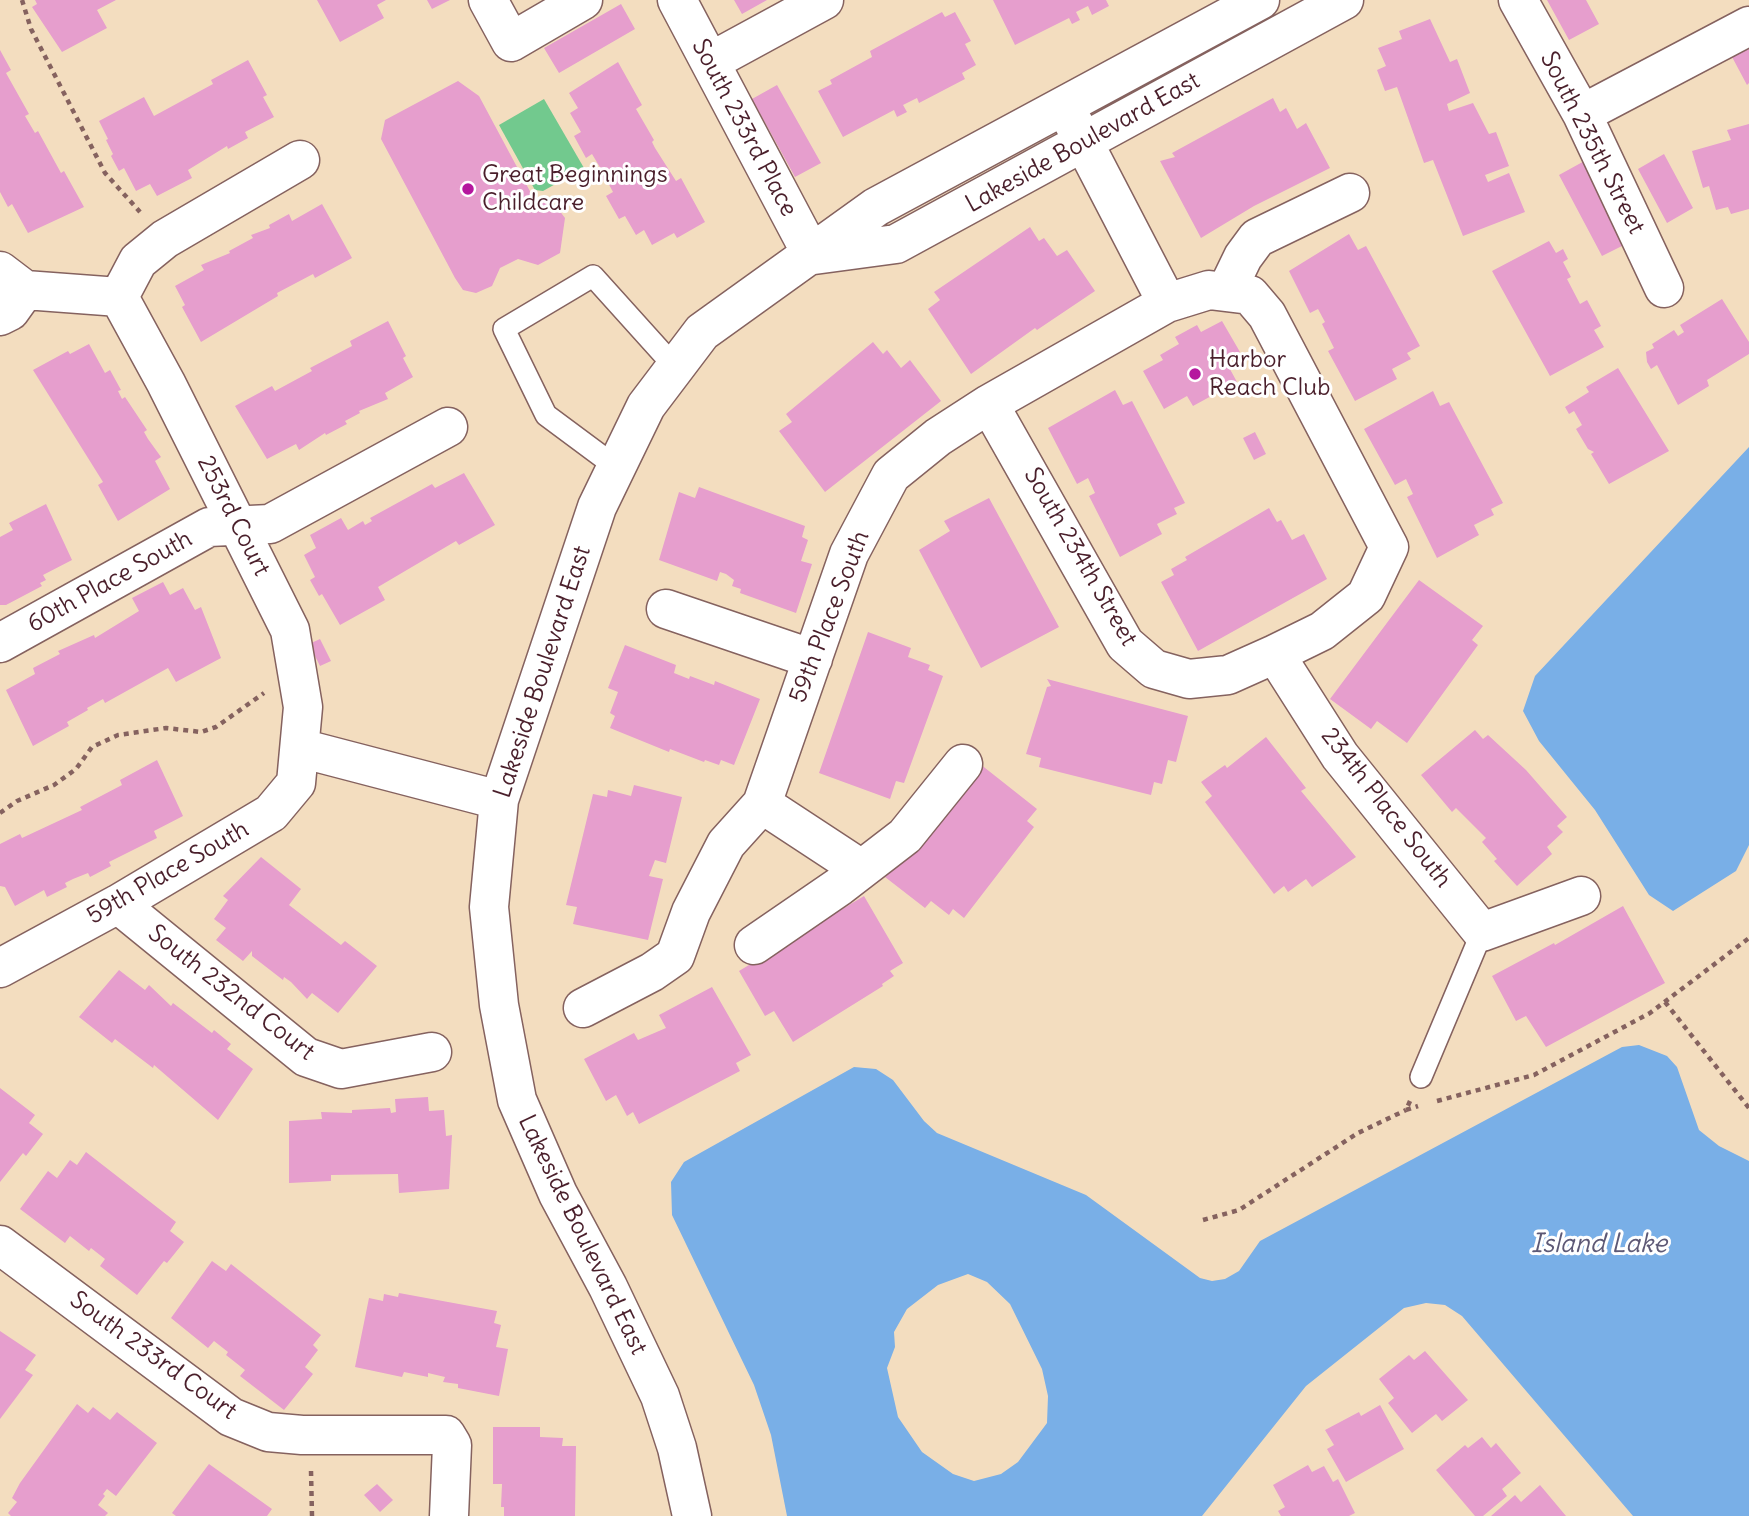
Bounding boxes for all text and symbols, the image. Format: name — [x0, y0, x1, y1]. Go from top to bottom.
street label: South 233rd Place — [685, 35, 803, 221]
street label: South 235th Street — [1534, 47, 1650, 239]
street label: Lakeside Boulevard East — [961, 67, 1205, 219]
place label: Great Beginnings Childcare — [482, 161, 668, 217]
marker: Great Beginnings Childcare — [460, 181, 476, 197]
place label: Harbor Reach Club — [1209, 346, 1330, 402]
marker: Harbor Reach Club — [1187, 366, 1203, 382]
street label: 253rd Court — [190, 451, 276, 581]
street label: South 234th Street — [1017, 463, 1143, 651]
street label: 60th Place South — [23, 525, 197, 639]
street label: 59th Place South — [784, 527, 876, 707]
street label: Lakeside Boulevard East — [489, 542, 597, 802]
street label: 234th Place South — [1315, 722, 1457, 894]
street label: 59th Place South — [82, 815, 254, 931]
street label: South 232nd Court — [142, 919, 320, 1067]
street label: Lakeside Boulevard East — [511, 1110, 653, 1360]
water label: Island Lake — [1531, 1229, 1667, 1261]
street label: South 233rd Court — [64, 1286, 242, 1426]

